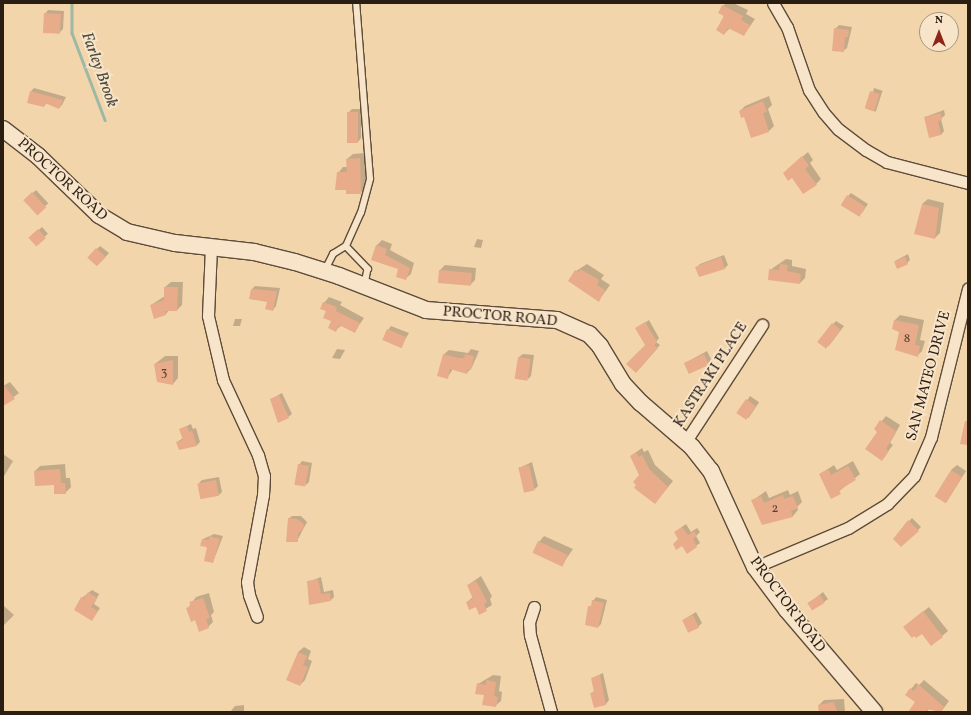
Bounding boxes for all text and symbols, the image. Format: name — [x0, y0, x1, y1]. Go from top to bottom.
north arrow — [919, 12, 959, 52]
text: N — [935, 13, 943, 28]
water label: Farley Brook — [77, 30, 121, 110]
street label: PROCTOR ROAD — [13, 135, 111, 225]
street label: PROCTOR ROAD — [442, 303, 558, 331]
street label: SAN MATEO DRIVE — [903, 309, 955, 443]
street label: KASTRAKI PLACE — [670, 319, 752, 431]
house number: 8 — [904, 331, 910, 347]
house number: 3 — [161, 365, 167, 381]
house number: 2 — [772, 501, 778, 517]
street label: PROCTOR ROAD — [745, 554, 829, 656]

